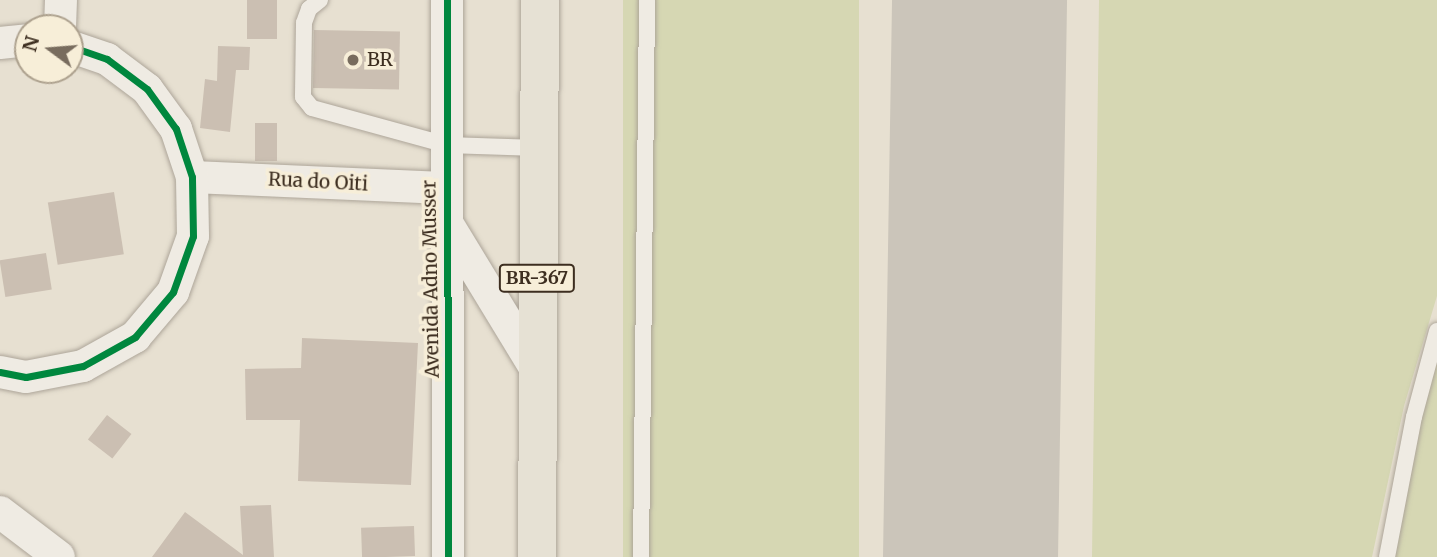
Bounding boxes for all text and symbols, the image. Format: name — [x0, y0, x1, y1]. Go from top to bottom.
north arrow — [14, 14, 84, 84]
text: N — [17, 33, 44, 54]
place label: BR — [367, 49, 393, 71]
marker: BR — [345, 52, 361, 68]
street label: Rua do Oiti — [267, 168, 369, 196]
street label: Avenida Adno Musser — [418, 180, 444, 378]
road number: BR-367 — [498, 264, 576, 292]

